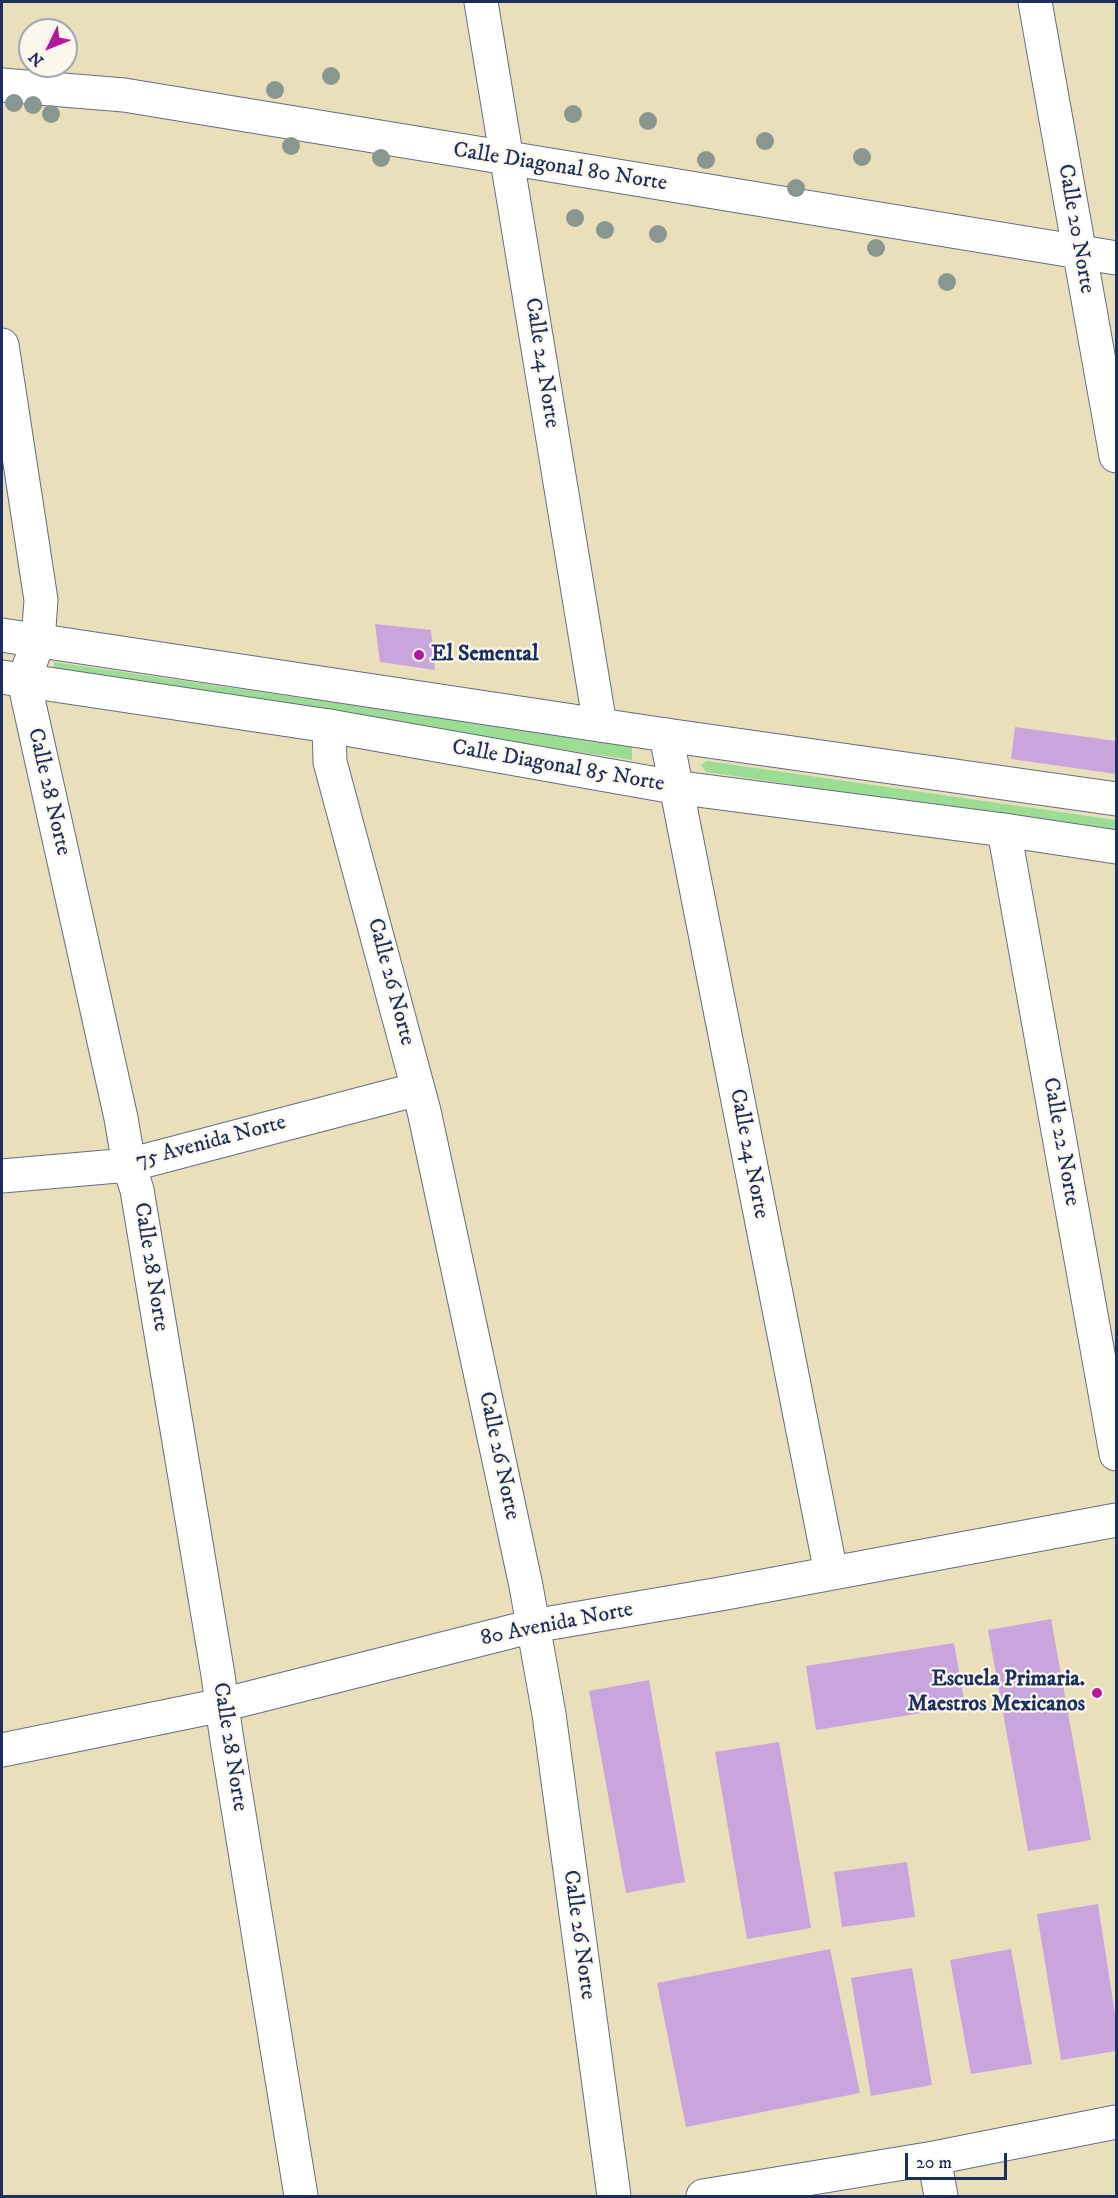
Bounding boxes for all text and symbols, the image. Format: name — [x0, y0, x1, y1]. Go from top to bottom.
north arrow — [18, 18, 78, 78]
text: N — [25, 47, 48, 71]
street label: Calle Diagonal 80 Norte — [451, 138, 669, 198]
street label: Calle 20 Norte — [1051, 162, 1099, 296]
street label: Calle 24 Norte — [518, 296, 564, 430]
place label: El Semental — [431, 642, 538, 668]
marker: El Semental — [412, 648, 426, 662]
street label: Calle 28 Norte — [21, 726, 75, 858]
street label: Calle Diagonal 85 Norte — [450, 735, 666, 799]
street label: Calle 26 Norte — [360, 916, 420, 1048]
street label: Calle 22 Norte — [1036, 1076, 1084, 1208]
street label: Calle 24 Norte — [722, 1087, 774, 1221]
street label: 75 Avenida Norte — [133, 1110, 289, 1176]
street label: Calle 28 Norte — [127, 1201, 173, 1333]
street label: Calle 26 Norte — [472, 1389, 524, 1523]
street label: 80 Avenida Norte — [479, 1597, 635, 1653]
place label: Escuela Primaria. Maestros Mexicanos — [907, 1667, 1085, 1718]
street label: Calle 28 Norte — [206, 1681, 252, 1813]
marker: Escuela Primaria. Maestros Mexicanos — [1090, 1686, 1104, 1700]
street label: Calle 26 Norte — [556, 1869, 600, 2001]
scale bar — [908, 2141, 1010, 2179]
text: 20 m — [916, 2152, 952, 2174]

